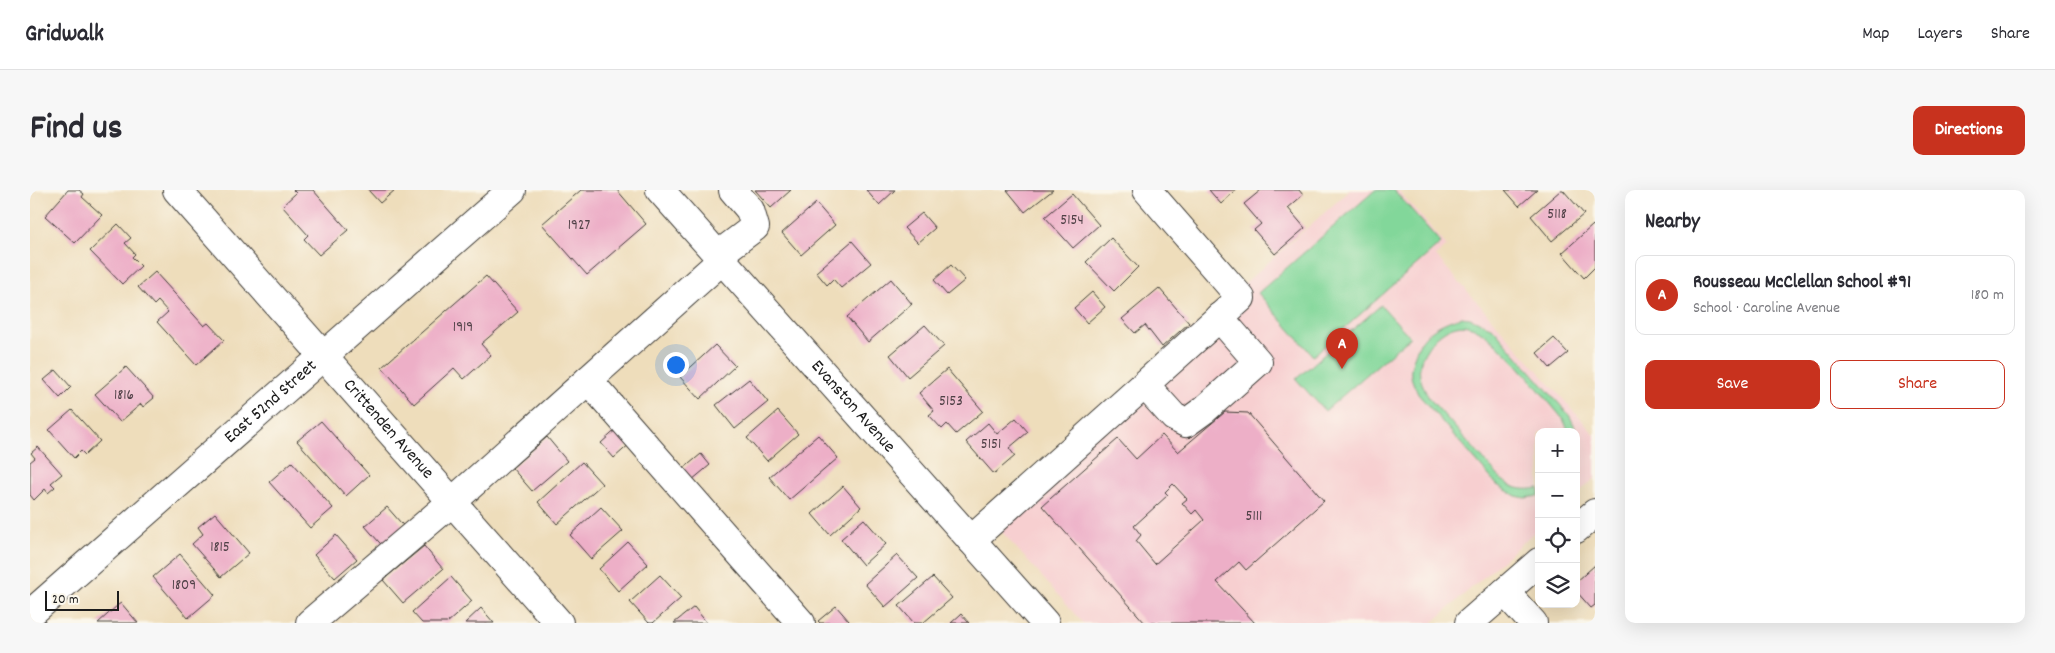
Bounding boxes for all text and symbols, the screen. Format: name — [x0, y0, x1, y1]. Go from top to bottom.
text: Gridwalk — [25, 18, 104, 52]
text: Map — [1862, 22, 1889, 47]
text: Layers — [1917, 22, 1963, 47]
text: Share — [1991, 22, 2030, 47]
text: Find us — [30, 105, 122, 155]
button: Directions — [1913, 106, 2025, 155]
house number: 5118 — [1547, 204, 1567, 226]
text: Nearby — [1645, 208, 1700, 238]
house number: 5154 — [1060, 210, 1084, 232]
house number: 1927 — [568, 215, 590, 237]
text: Rousseau McClellan School #91 — [1693, 270, 1911, 297]
text: A — [1658, 284, 1666, 307]
text: 180 m — [1971, 284, 2004, 307]
text: School · Caroline Avenue — [1693, 297, 1840, 320]
house number: 1919 — [453, 317, 473, 339]
pin: A — [1326, 328, 1358, 369]
your location — [663, 352, 689, 378]
street label: East 52nd Street — [219, 354, 323, 450]
street label: Evanston Avenue — [805, 355, 901, 459]
button: Save — [1645, 360, 1820, 409]
button: Share — [1830, 360, 2005, 409]
street label: Crittenden Avenue — [337, 373, 439, 485]
house number: 1816 — [114, 385, 134, 407]
house number: 5153 — [939, 391, 963, 413]
map controls — [1535, 428, 1580, 608]
button: + — [1535, 428, 1580, 473]
house number: 5151 — [981, 434, 1001, 456]
button: − — [1535, 473, 1580, 518]
house number: 5111 — [1246, 506, 1262, 528]
button: locate — [1535, 518, 1580, 563]
house number: 1815 — [210, 537, 230, 559]
button: layers — [1535, 563, 1580, 608]
house number: 1809 — [172, 575, 196, 597]
scale bar — [45, 588, 119, 611]
text: 20 m — [52, 590, 79, 610]

